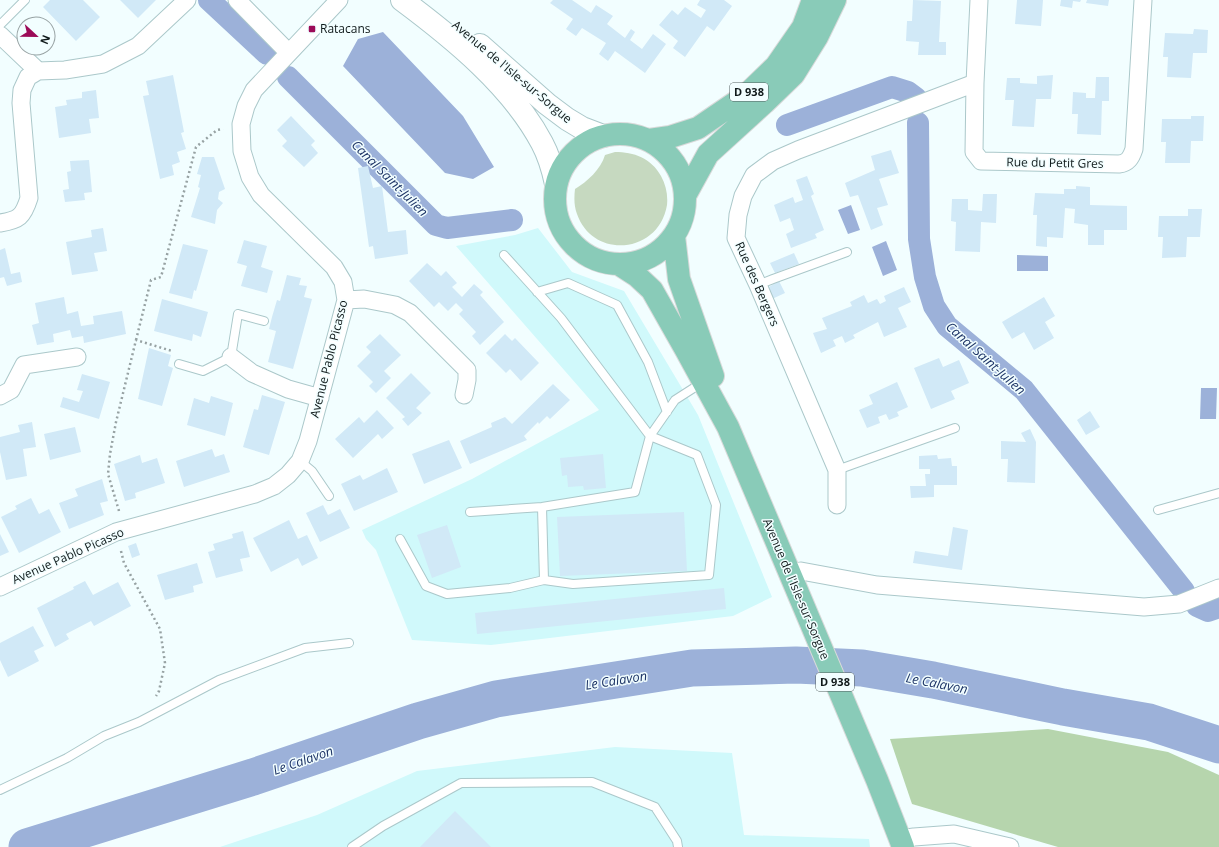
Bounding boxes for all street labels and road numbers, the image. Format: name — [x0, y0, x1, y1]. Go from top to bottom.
street label: Avenue de l'Isle-sur-Sorgue — [449, 16, 576, 127]
road number: D 938 — [730, 83, 768, 101]
street label: Rue du Petit Gres — [1006, 153, 1104, 172]
street label: Rue des Bergers — [731, 239, 784, 329]
street label: Avenue Pablo Picasso — [306, 298, 351, 420]
street label: Avenue de l'Isle-sur-Sorgue — [759, 516, 834, 662]
street label: Avenue Pablo Picasso — [9, 523, 126, 588]
road number: D 938 — [816, 673, 854, 691]

